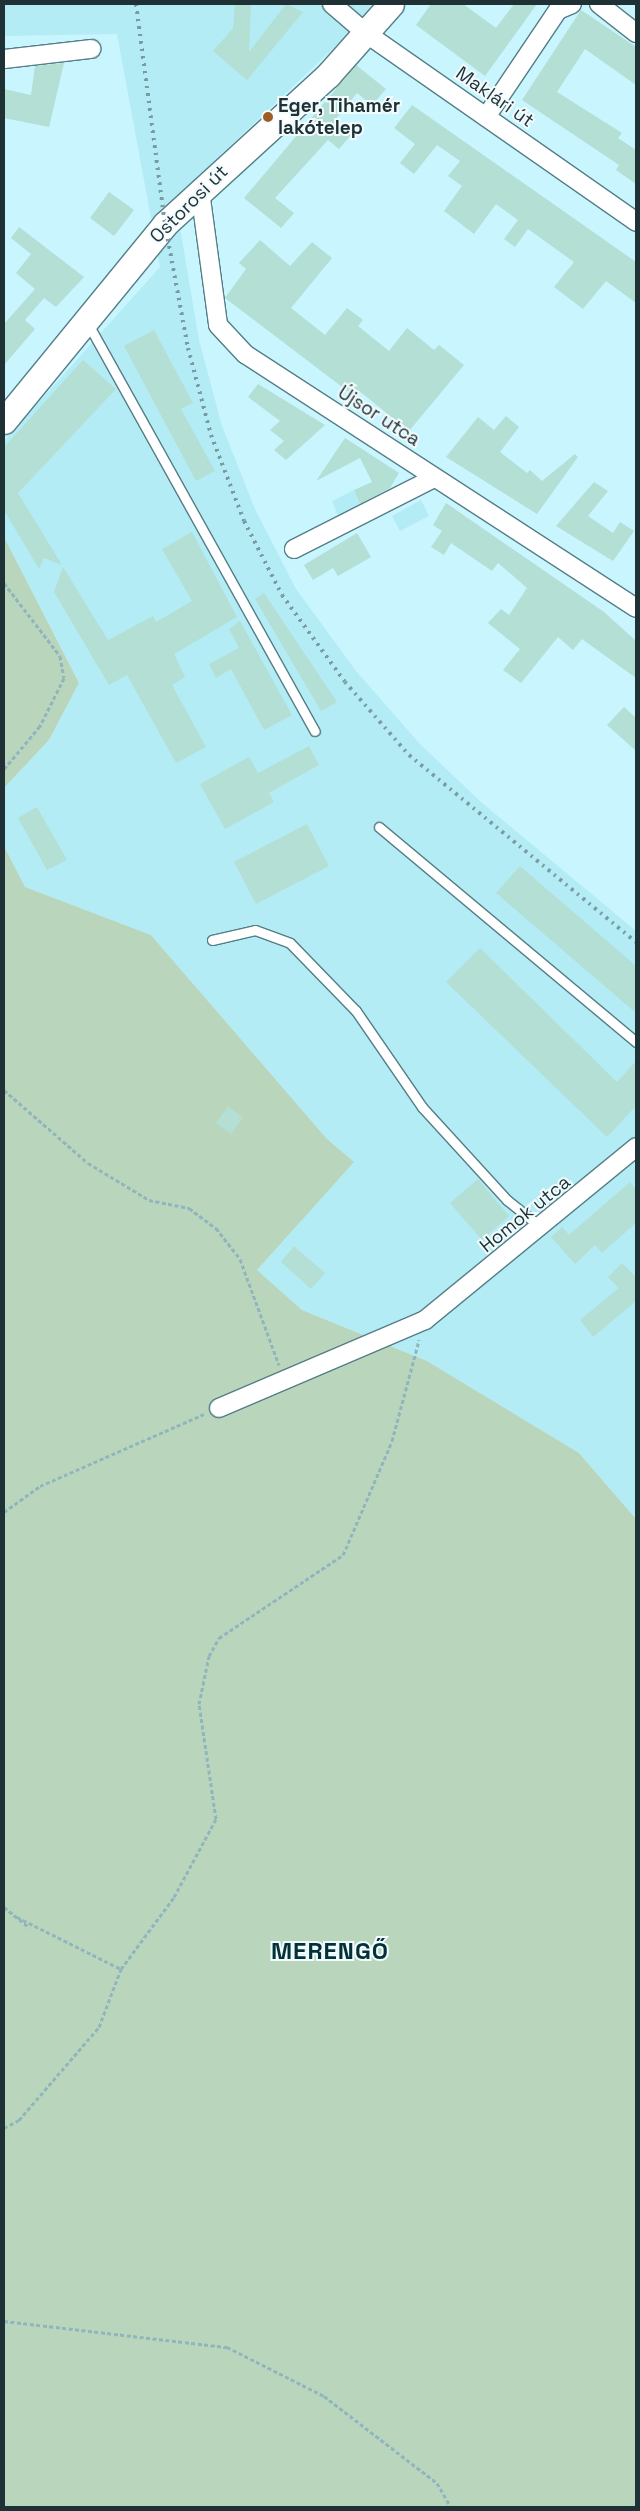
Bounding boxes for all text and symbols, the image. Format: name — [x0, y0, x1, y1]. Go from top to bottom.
street label: Maklári út — [452, 62, 538, 132]
place label: Eger, Tihamér lakótelep — [278, 95, 401, 139]
marker: Eger, Tihamér lakótelep — [262, 111, 274, 123]
street label: Ostorosi út — [145, 160, 233, 248]
street label: Újsor utca — [334, 381, 424, 451]
street label: Homok utca — [475, 1171, 575, 1257]
district label: MERENGŐ — [270, 1937, 390, 1965]

